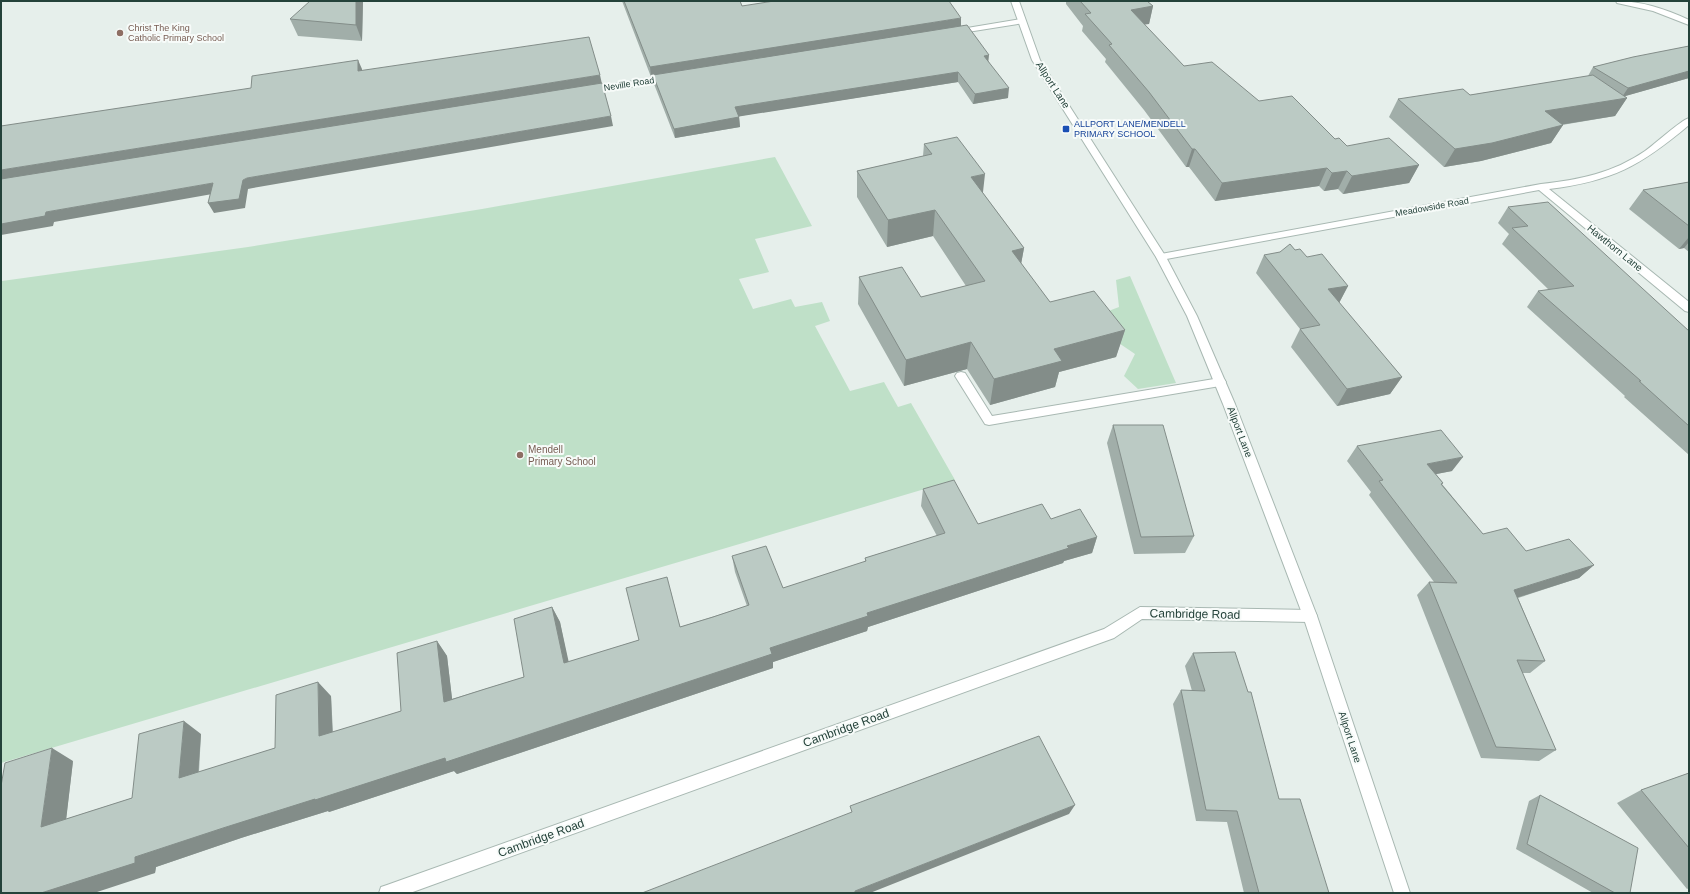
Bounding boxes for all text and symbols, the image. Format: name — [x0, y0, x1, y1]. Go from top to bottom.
place label: Christ The King Catholic Primary School — [128, 23, 224, 43]
marker: Christ The King Catholic Primary School — [115, 28, 125, 38]
street label: Allport Lane — [1034, 60, 1072, 111]
street label: Neville Road — [603, 75, 655, 93]
place label: ALLPORT LANE/MENDELL PRIMARY SCHOOL — [1074, 119, 1186, 139]
marker: ALLPORT LANE/MENDELL PRIMARY SCHOOL — [1061, 124, 1071, 134]
street label: Meadowside Road — [1394, 196, 1470, 218]
street label: Hawthorn Lane — [1585, 222, 1645, 274]
street label: Allport Lane — [1225, 405, 1255, 459]
place label: Mendell Primary School — [528, 444, 596, 467]
marker: Mendell Primary School — [515, 450, 525, 460]
street label: Cambridge Road — [1150, 606, 1240, 622]
street label: Cambridge Road — [801, 706, 891, 750]
street label: Allport Lane — [1337, 710, 1364, 764]
street label: Cambridge Road — [496, 816, 586, 860]

